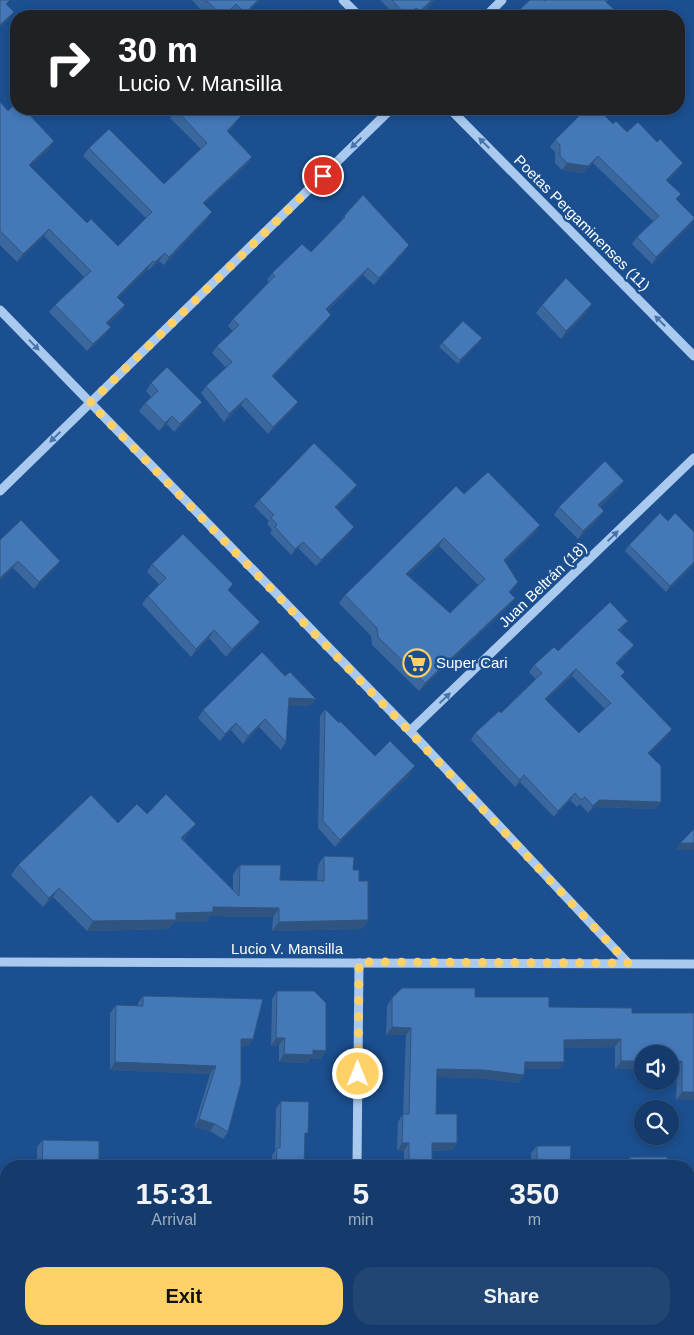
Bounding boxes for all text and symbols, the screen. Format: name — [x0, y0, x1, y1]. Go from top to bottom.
icon: right — [35, 30, 100, 95]
text: 30 m — [118, 30, 198, 69]
text: Lucio V. Mansilla — [118, 71, 282, 96]
one-way arrow — [350, 137, 362, 149]
one-way arrow — [478, 138, 490, 150]
street label: Poetas Pergaminenses (11) — [511, 151, 654, 294]
pin — [302, 155, 344, 197]
icon: arrive — [309, 162, 337, 190]
one-way arrow — [654, 315, 666, 327]
one-way arrow — [28, 339, 40, 351]
one-way arrow — [49, 431, 61, 443]
one-way arrow — [606, 530, 618, 542]
street label: Juan Beltrán (18) — [495, 539, 590, 631]
supermarket icon: Super Cari — [402, 648, 432, 678]
place label: Super Cari — [436, 654, 508, 671]
one-way arrow — [439, 692, 451, 704]
street label: Lucio V. Mansilla — [231, 940, 344, 957]
map controls — [634, 1045, 679, 1145]
button: sound — [634, 1045, 679, 1090]
position arrow — [331, 1047, 383, 1099]
button: search — [634, 1100, 679, 1145]
text: 15:31 — [136, 1177, 212, 1210]
text: 5 — [352, 1177, 369, 1210]
text: 350 — [509, 1177, 559, 1210]
text: Arrival — [151, 1211, 197, 1228]
text: min — [348, 1211, 374, 1228]
text: m — [528, 1211, 541, 1228]
button: Exit — [25, 1267, 343, 1325]
button: Share — [353, 1267, 670, 1325]

